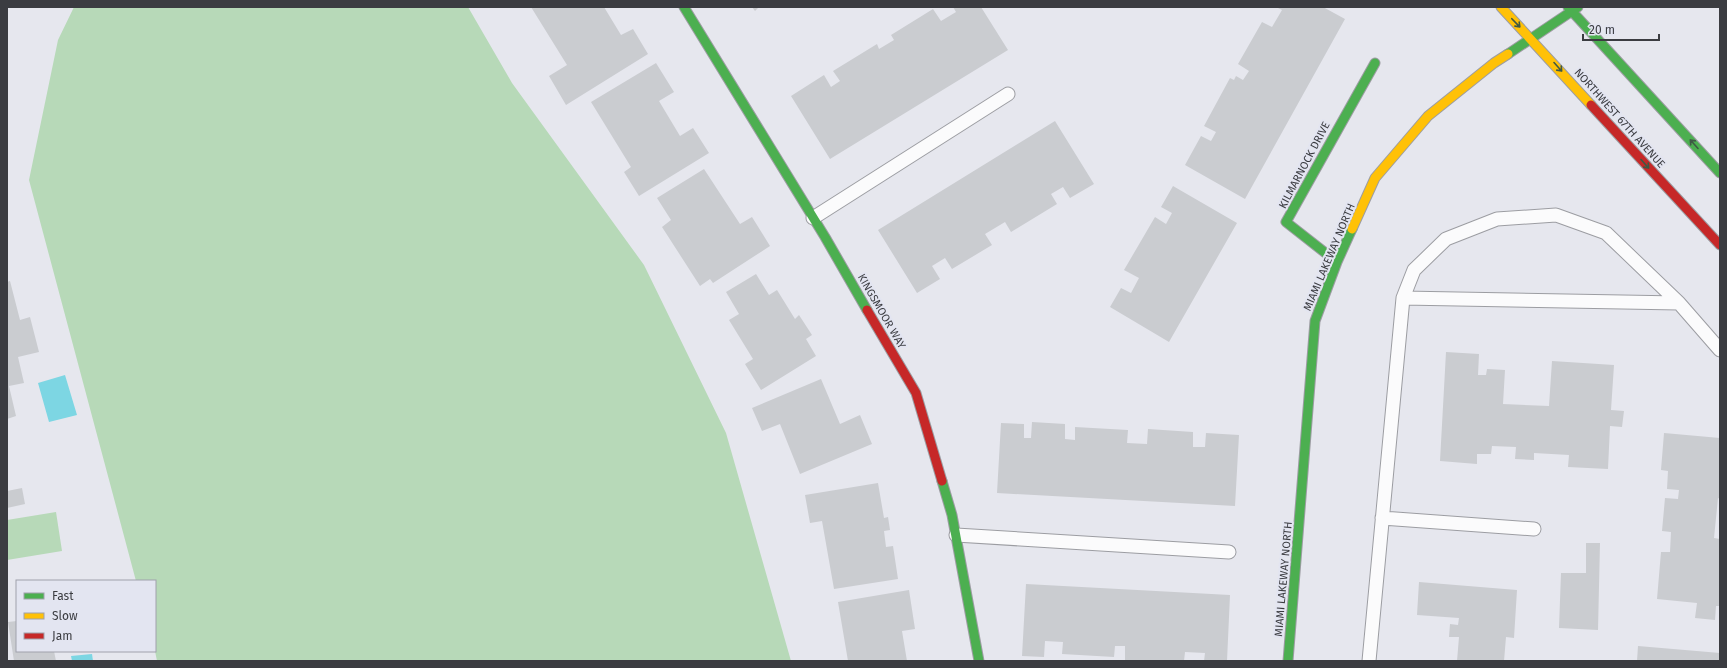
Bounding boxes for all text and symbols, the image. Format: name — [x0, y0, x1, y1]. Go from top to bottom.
scale bar — [1583, 16, 1659, 42]
one-way arrow — [1512, 18, 1521, 28]
text: 20 m — [1589, 23, 1615, 37]
one-way arrow — [1553, 62, 1562, 73]
street label: NORTHWEST 67TH AVENUE — [1572, 66, 1668, 171]
street label: KILMARNOCK DRIVE — [1276, 120, 1333, 211]
one-way arrow — [1689, 139, 1698, 149]
one-way arrow — [1641, 158, 1650, 169]
street label: MIAMI LAKEWAY NORTH — [1301, 201, 1358, 313]
street label: KINGSMOOR WAY — [855, 272, 908, 351]
street label: MIAMI LAKEWAY NORTH — [1272, 521, 1295, 637]
legend — [16, 580, 156, 652]
text: Fast — [52, 589, 74, 603]
text: Slow — [52, 609, 78, 623]
text: Jam — [52, 629, 72, 643]

